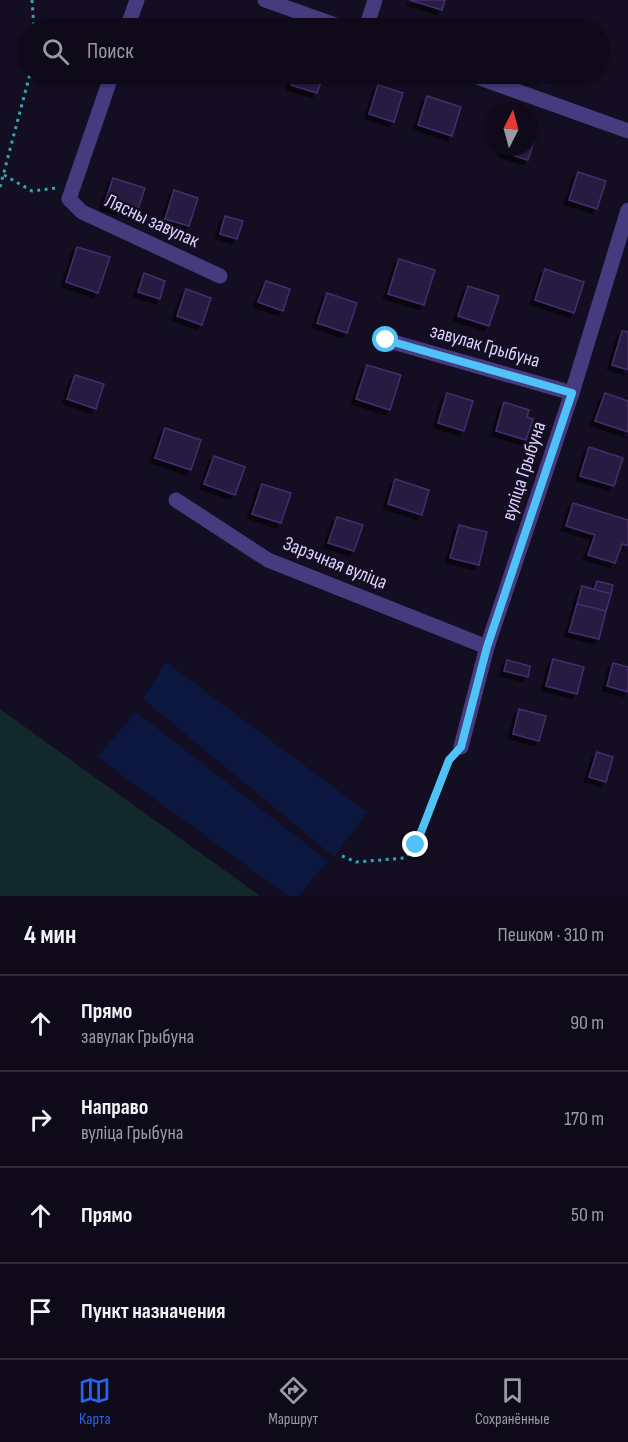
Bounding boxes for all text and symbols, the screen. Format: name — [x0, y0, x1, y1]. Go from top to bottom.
search box — [18, 18, 610, 84]
icon: search — [39, 35, 72, 68]
text: Поиск — [87, 38, 133, 65]
north arrow — [484, 102, 538, 156]
street label: Лясны завулак — [101, 189, 203, 253]
street label: завулак Грыбуна — [427, 319, 543, 373]
route start — [372, 326, 398, 352]
street label: вуліца Грыбуна — [497, 419, 551, 523]
street label: Зарэчная вуліца — [279, 531, 391, 595]
route end — [402, 831, 428, 857]
text: 4 мин — [24, 920, 76, 951]
text: Пешком · 310 m — [498, 923, 604, 947]
text: Прямо — [81, 998, 132, 1025]
icon: ahead — [24, 1007, 57, 1040]
text: 90 m — [570, 1011, 604, 1035]
text: завулак Грыбуна — [81, 1025, 194, 1049]
text: Направо — [81, 1094, 148, 1121]
icon: right — [24, 1103, 57, 1136]
text: 170 m — [564, 1107, 604, 1131]
text: вуліца Грыбуна — [81, 1121, 184, 1145]
icon: ahead — [24, 1199, 57, 1232]
text: Прямо — [81, 1202, 132, 1229]
text: 50 m — [571, 1203, 604, 1227]
icon: arrive — [24, 1295, 57, 1328]
text: Пункт назначения — [81, 1298, 225, 1325]
tab: Карта — [78, 1374, 111, 1429]
tab: Маршрут — [268, 1374, 318, 1429]
tab: Сохранённые — [475, 1374, 550, 1429]

